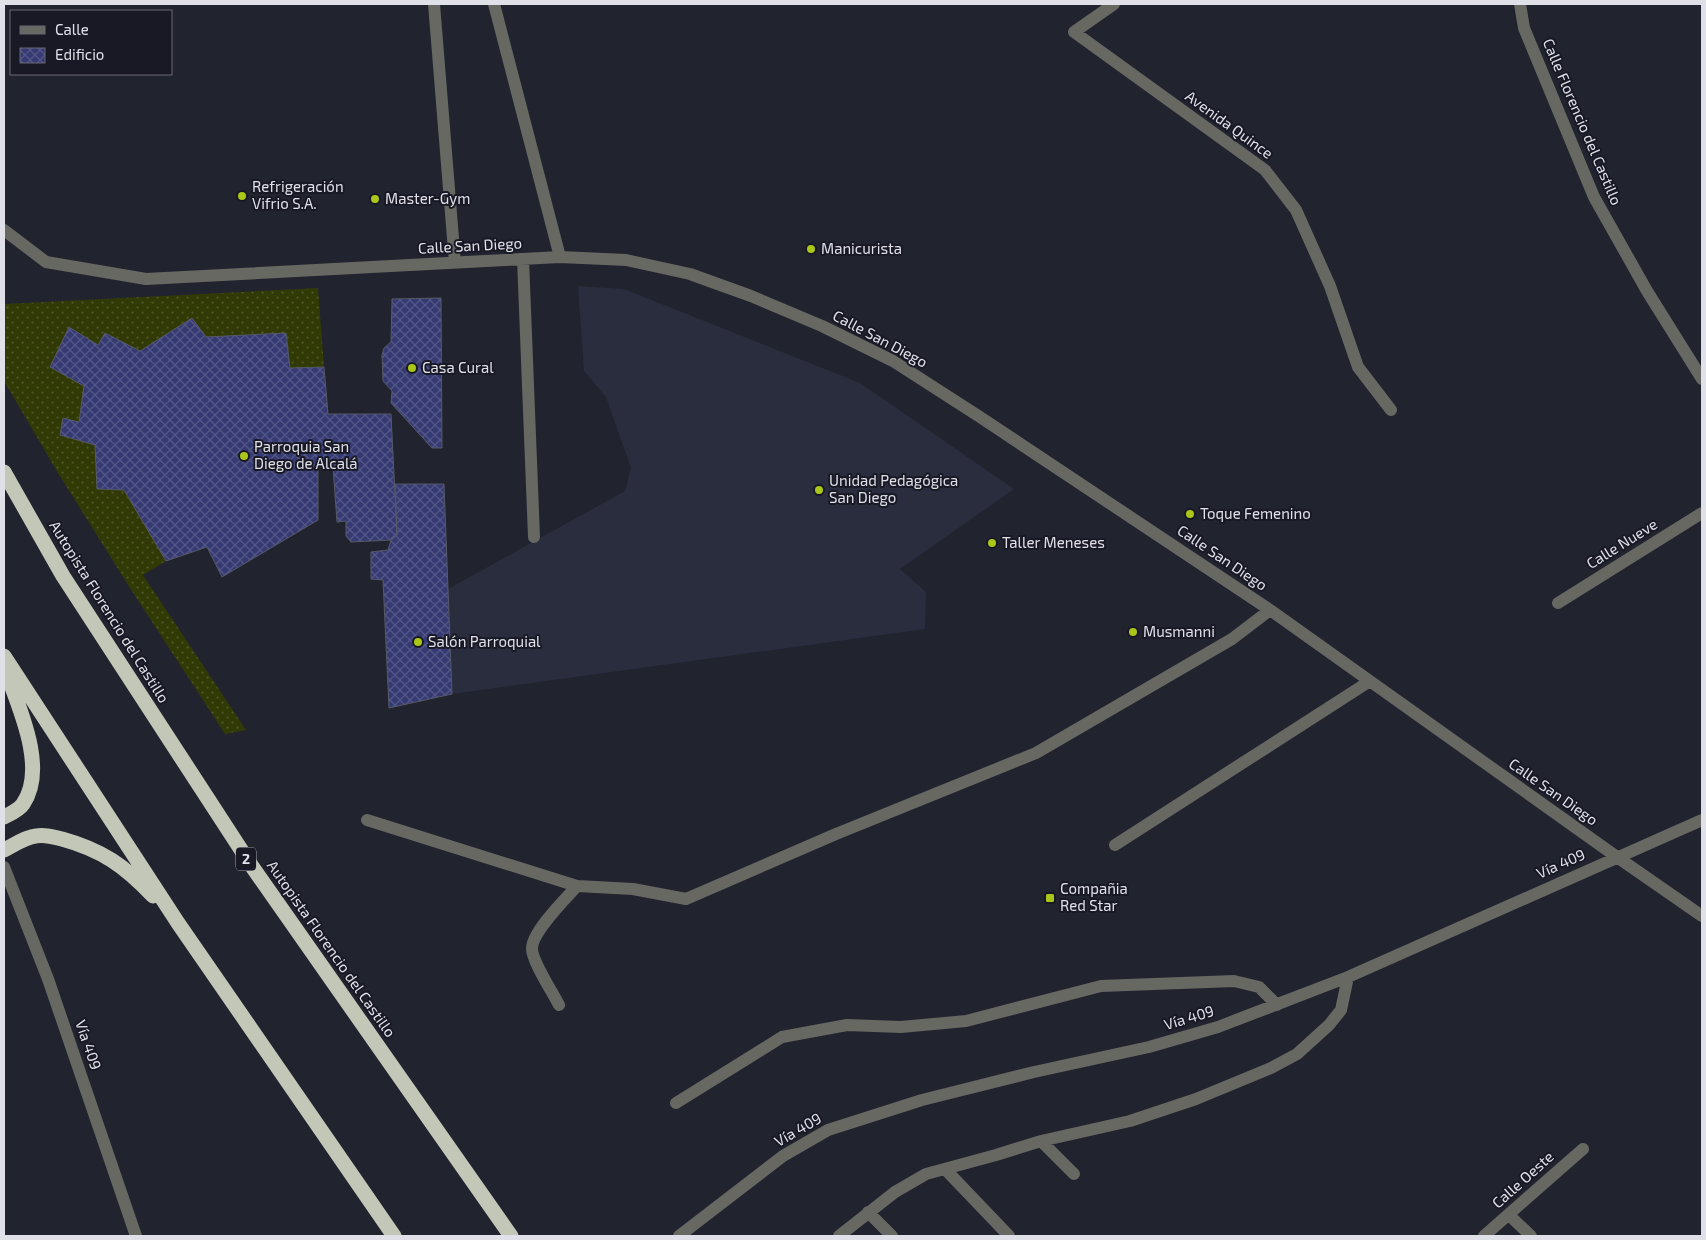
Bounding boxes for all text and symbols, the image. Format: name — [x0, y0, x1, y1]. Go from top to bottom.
legend — [10, 10, 172, 75]
text: Calle — [55, 20, 89, 38]
street label: Calle Florencio del Castillo — [1540, 36, 1626, 208]
text: Edificio — [55, 45, 104, 63]
street label: Avenida Quince — [1182, 86, 1277, 163]
place label: Refrigeración Vifrio S.A. — [252, 177, 344, 212]
place label: Master-Gym — [385, 189, 470, 207]
marker: Refrigeración Vifrio S.A. — [236, 190, 248, 202]
marker: Master-Gym — [369, 193, 381, 205]
street label: Calle San Diego — [417, 233, 523, 257]
place label: Manicurista — [821, 239, 902, 257]
marker: Manicurista — [805, 243, 817, 255]
street label: Calle San Diego — [830, 306, 931, 371]
place label: Casa Cural — [422, 358, 494, 376]
marker: Casa Cural — [406, 362, 418, 374]
place label: Parroquia San Diego de Alcalá — [254, 437, 358, 472]
marker: Parroquia San Diego de Alcalá — [238, 450, 250, 462]
place label: Unidad Pedagógica San Diego — [829, 471, 958, 506]
marker: Unidad Pedagógica San Diego — [813, 484, 825, 496]
place label: Toque Femenino — [1200, 504, 1311, 522]
marker: Toque Femenino — [1184, 508, 1196, 520]
street label: Calle Nueve — [1583, 514, 1660, 572]
street label: Autopista Florencio del Castillo — [46, 517, 173, 706]
street label: Calle San Diego — [1174, 521, 1271, 594]
place label: Taller Meneses — [1002, 533, 1105, 551]
marker: Taller Meneses — [986, 537, 998, 549]
place label: Musmanni — [1143, 622, 1215, 640]
marker: Musmanni — [1127, 626, 1139, 638]
place label: Salón Parroquial — [428, 632, 541, 650]
marker: Salón Parroquial — [412, 636, 424, 648]
street label: Calle San Diego — [1506, 754, 1601, 828]
street label: Vía 409 — [1533, 844, 1588, 882]
road number: 2 — [236, 848, 256, 871]
street label: Autopista Florencio del Castillo — [264, 857, 400, 1040]
place label: Compañia Red Star — [1060, 879, 1128, 914]
marker: Compañia Red Star — [1044, 892, 1056, 904]
street label: Vía 409 — [1162, 1001, 1216, 1033]
street label: Vía 409 — [72, 1017, 106, 1072]
street label: Vía 409 — [771, 1109, 824, 1150]
street label: Calle Oeste — [1488, 1147, 1557, 1212]

